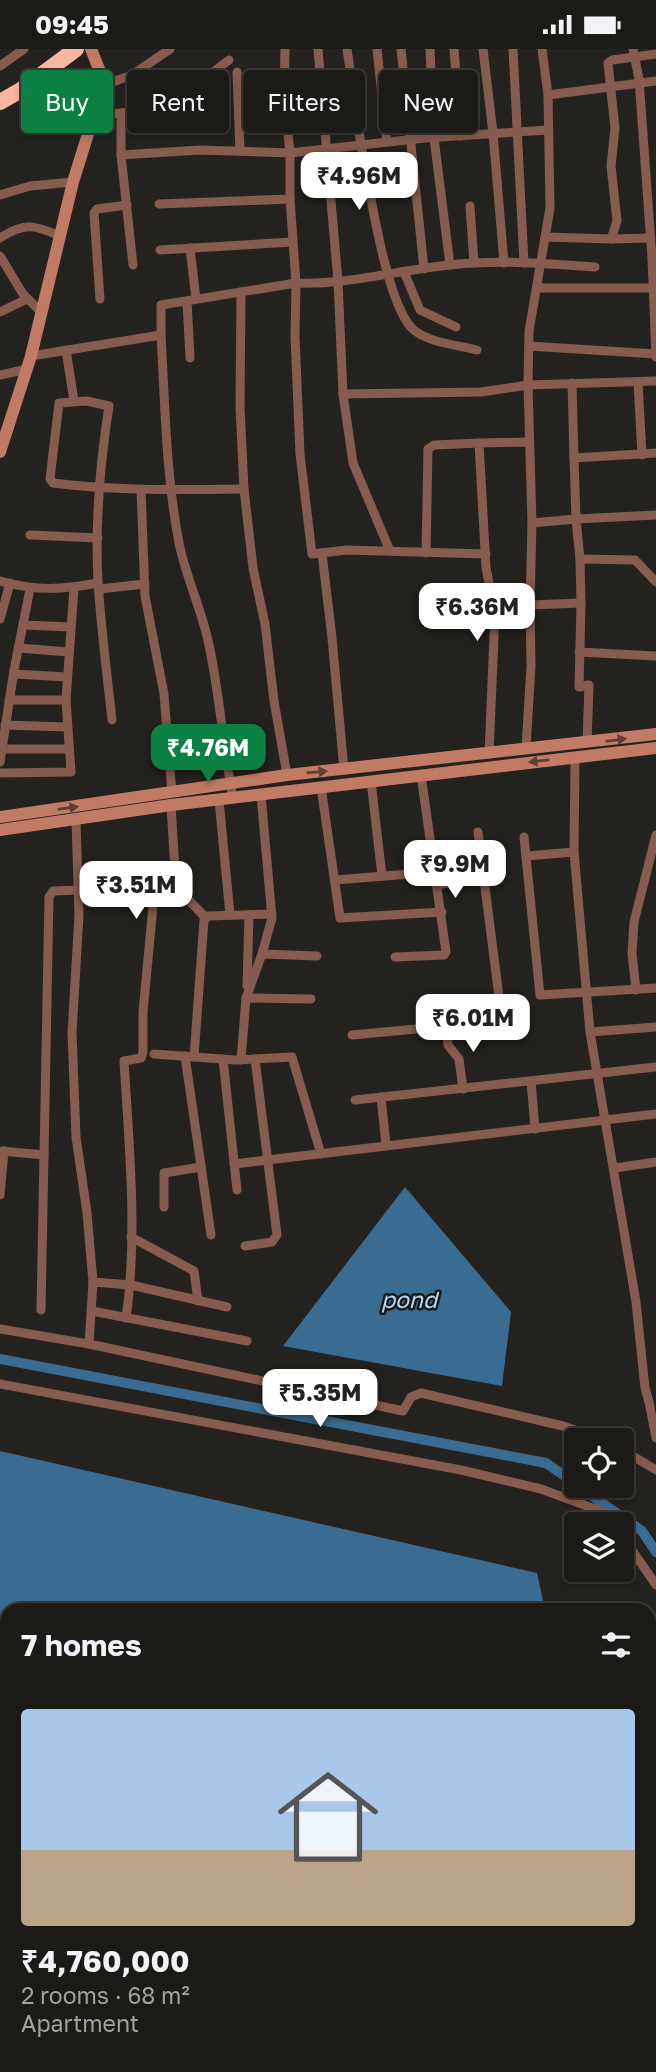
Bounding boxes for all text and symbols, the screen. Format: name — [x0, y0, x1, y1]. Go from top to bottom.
text: 09:45 — [35, 9, 109, 40]
chip: Buy — [21, 70, 113, 133]
chip: Rent — [127, 70, 229, 133]
chip: Filters — [243, 70, 365, 133]
chip: New — [379, 70, 478, 133]
pin: ₹4.96M — [302, 153, 416, 212]
text: ₹4.96M — [317, 161, 401, 189]
pin: ₹6.36M — [420, 583, 534, 643]
text: ₹6.36M — [435, 592, 519, 620]
pin: ₹4.76M — [151, 725, 265, 784]
text: ₹4.76M — [167, 733, 249, 761]
one-way arrow — [605, 734, 627, 745]
one-way arrow — [528, 755, 550, 766]
one-way arrow — [306, 766, 328, 777]
one-way arrow — [57, 802, 79, 813]
pin: ₹9.9M — [406, 841, 504, 900]
text: ₹9.9M — [420, 849, 490, 877]
pin: ₹3.51M — [79, 861, 193, 921]
text: ₹3.51M — [96, 870, 176, 898]
pin: ₹6.01M — [416, 995, 530, 1054]
text: ₹6.01M — [432, 1003, 514, 1031]
water label: pond — [381, 1285, 440, 1313]
pin: ₹5.35M — [263, 1369, 377, 1429]
text: ₹5.35M — [278, 1378, 362, 1406]
map controls — [564, 1428, 634, 1582]
button: locate — [564, 1428, 634, 1498]
button: layers — [564, 1512, 634, 1582]
icon: filters — [597, 1626, 635, 1664]
text: 7 homes — [21, 1627, 142, 1663]
icon: home — [265, 1754, 391, 1880]
text: ₹4,760,000 — [21, 1943, 190, 1979]
text: 2 rooms · 68 m² — [21, 1981, 190, 2009]
text: Apartment — [21, 2009, 139, 2037]

